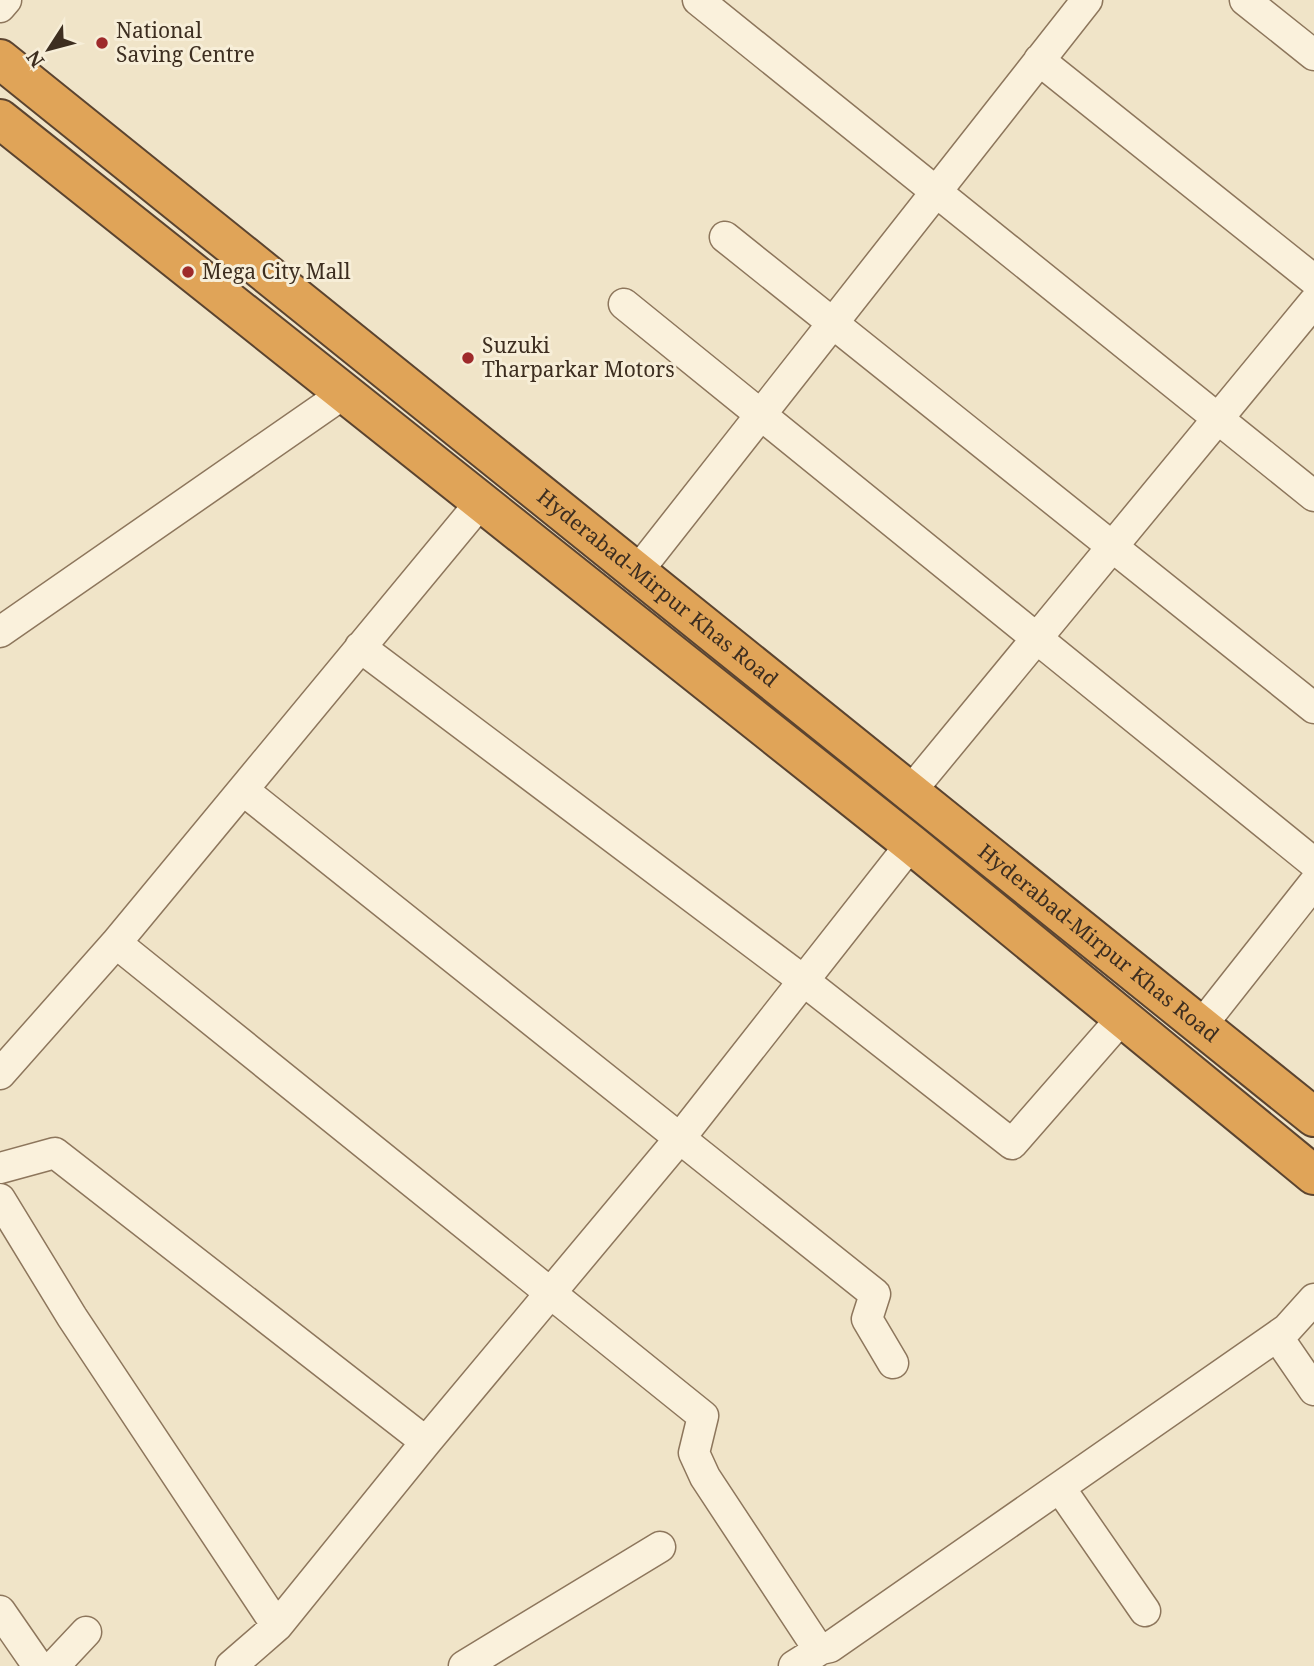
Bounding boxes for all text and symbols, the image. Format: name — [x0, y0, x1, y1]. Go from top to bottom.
north arrow — [14, 14, 84, 84]
place label: National Saving Centre — [116, 16, 255, 68]
marker: National Saving Centre — [94, 35, 110, 51]
text: N — [20, 45, 50, 73]
place label: Mega City Mall — [202, 257, 351, 285]
marker: Mega City Mall — [180, 264, 196, 280]
place label: Suzuki Tharparkar Motors — [482, 331, 675, 383]
marker: Suzuki Tharparkar Motors — [460, 350, 476, 366]
street label: Hyderabad-Mirpur Khas Road — [532, 482, 784, 693]
street label: Hyderabad-Mirpur Khas Road — [973, 837, 1225, 1048]

